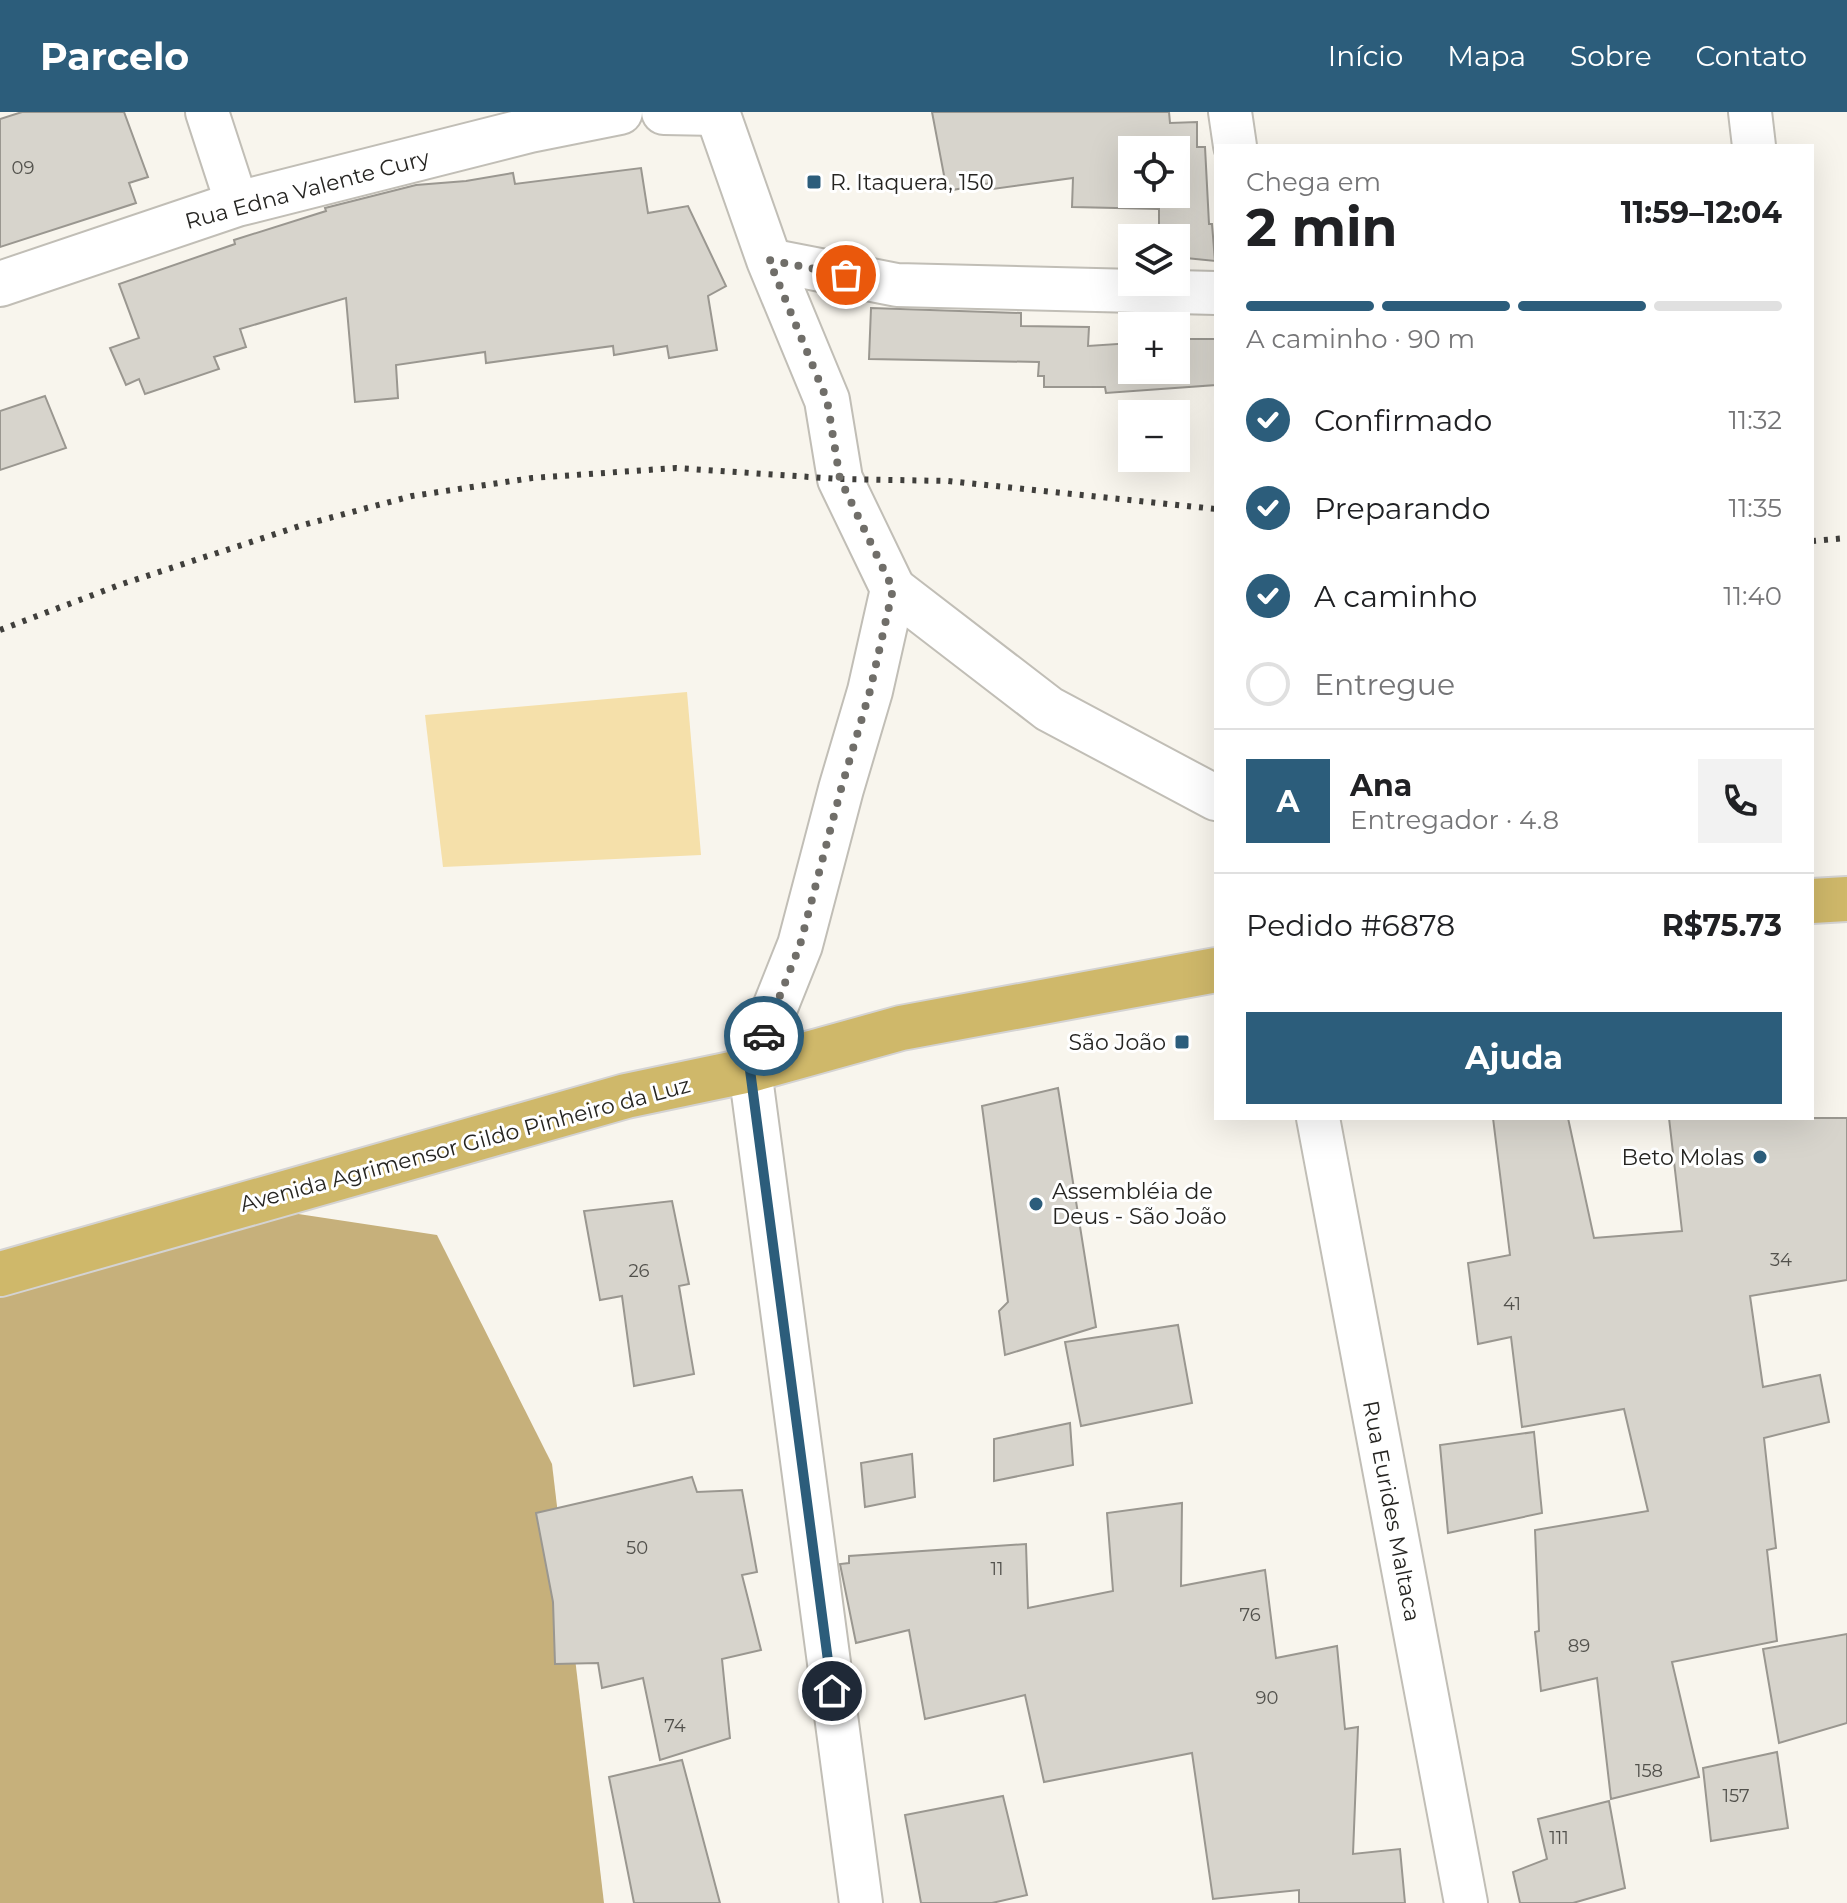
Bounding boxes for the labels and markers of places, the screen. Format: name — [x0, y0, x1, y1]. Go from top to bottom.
place label: R. Itaquera, 150 — [830, 169, 994, 196]
marker: R. Itaquera, 150 — [805, 173, 823, 191]
pin — [812, 241, 880, 309]
place label: São João — [1068, 1029, 1166, 1056]
marker: São João — [1173, 1033, 1191, 1051]
place label: Beto Molas — [1622, 1144, 1744, 1171]
marker: Beto Molas — [1751, 1148, 1769, 1166]
place label: Assembléia de Deus - São João — [1052, 1178, 1227, 1230]
marker: Assembléia de Deus - São João — [1027, 1195, 1045, 1213]
pin — [798, 1657, 866, 1725]

